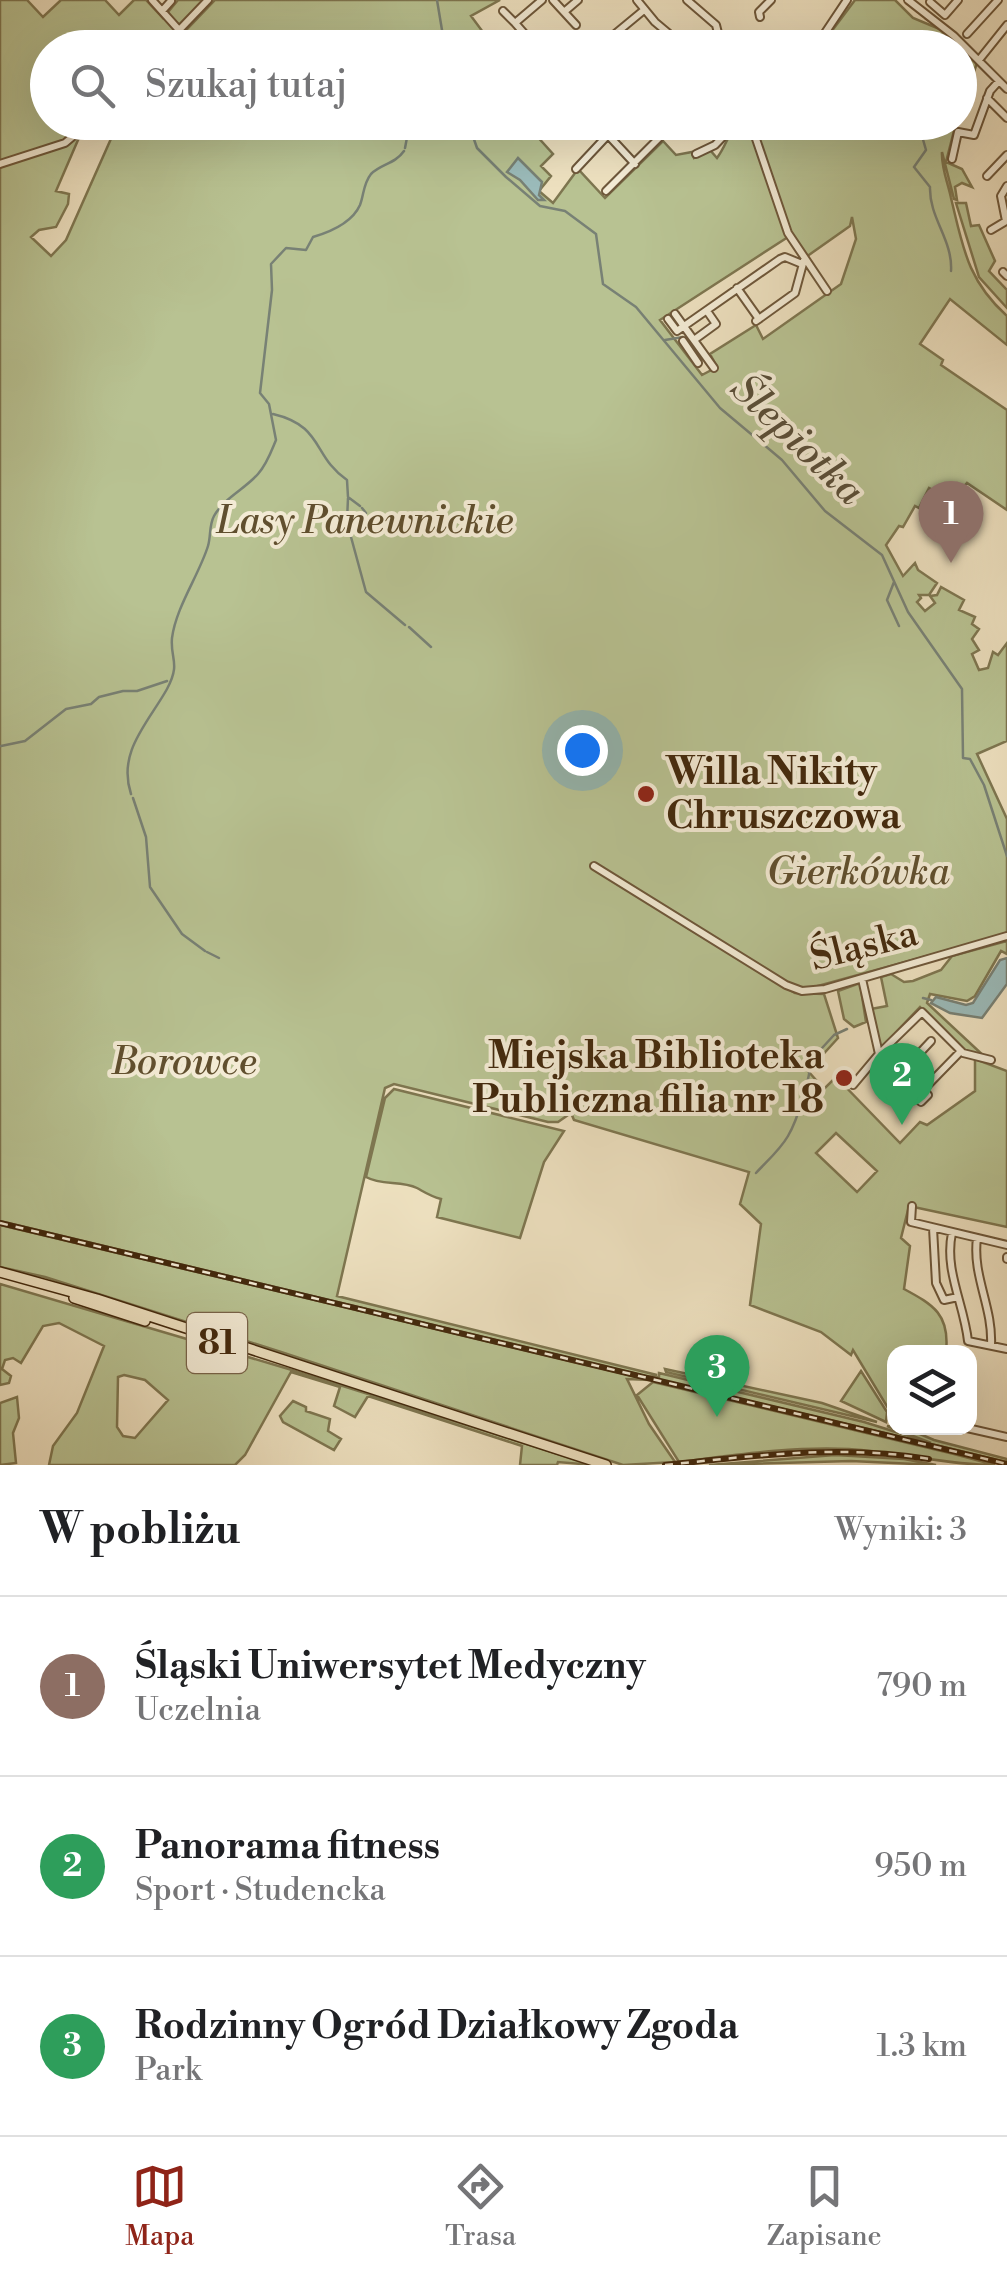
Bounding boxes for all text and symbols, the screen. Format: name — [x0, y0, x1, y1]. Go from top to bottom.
search box — [30, 30, 977, 140]
icon: search — [65, 58, 120, 113]
text: Szukaj tutaj — [145, 62, 348, 109]
water label: Ślepiotka — [720, 361, 878, 517]
pin: 1 — [918, 480, 984, 563]
park label: Lasy Panewnickie — [216, 498, 514, 545]
your location — [557, 725, 608, 776]
place label: Willa Nikity Chruszczowa — [665, 749, 901, 840]
marker: Willa Nikity Chruszczowa — [635, 783, 657, 805]
park label: Gierkówka — [766, 849, 951, 896]
street label: Śląska — [804, 906, 923, 982]
place label: Miejska Biblioteka Publiczna filia nr 18 — [472, 1033, 824, 1124]
park label: Borowce — [110, 1039, 257, 1086]
pin: 2 — [870, 1042, 934, 1125]
marker: Miejska Biblioteka Publiczna filia nr 18 — [833, 1067, 855, 1089]
road number: 81 — [187, 1313, 247, 1373]
pin: 3 — [684, 1334, 750, 1417]
map controls — [887, 1345, 977, 1435]
button: layers — [887, 1345, 977, 1435]
text: W pobliżu — [40, 1504, 240, 1557]
text: Wyniki: 3 — [835, 1510, 967, 1550]
text: Śląski Uniwersytet Medyczny — [135, 1643, 646, 1690]
text: 1 — [65, 1666, 80, 1706]
text: 790 m — [876, 1666, 967, 1706]
text: Uczelnia — [135, 1690, 261, 1730]
text: Panorama fitness — [135, 1823, 440, 1870]
text: 2 — [62, 1846, 83, 1886]
text: 950 m — [874, 1846, 967, 1886]
text: Sport · Studencka — [135, 1870, 386, 1910]
text: Rodzinny Ogród Działkowy Zgoda — [135, 2003, 739, 2050]
text: 3 — [63, 2026, 82, 2066]
text: 1.3 km — [876, 2026, 967, 2066]
text: Park — [135, 2050, 202, 2090]
tab: Mapa — [125, 2159, 195, 2254]
tab: Trasa — [445, 2159, 516, 2254]
tab: Zapisane — [767, 2159, 882, 2254]

